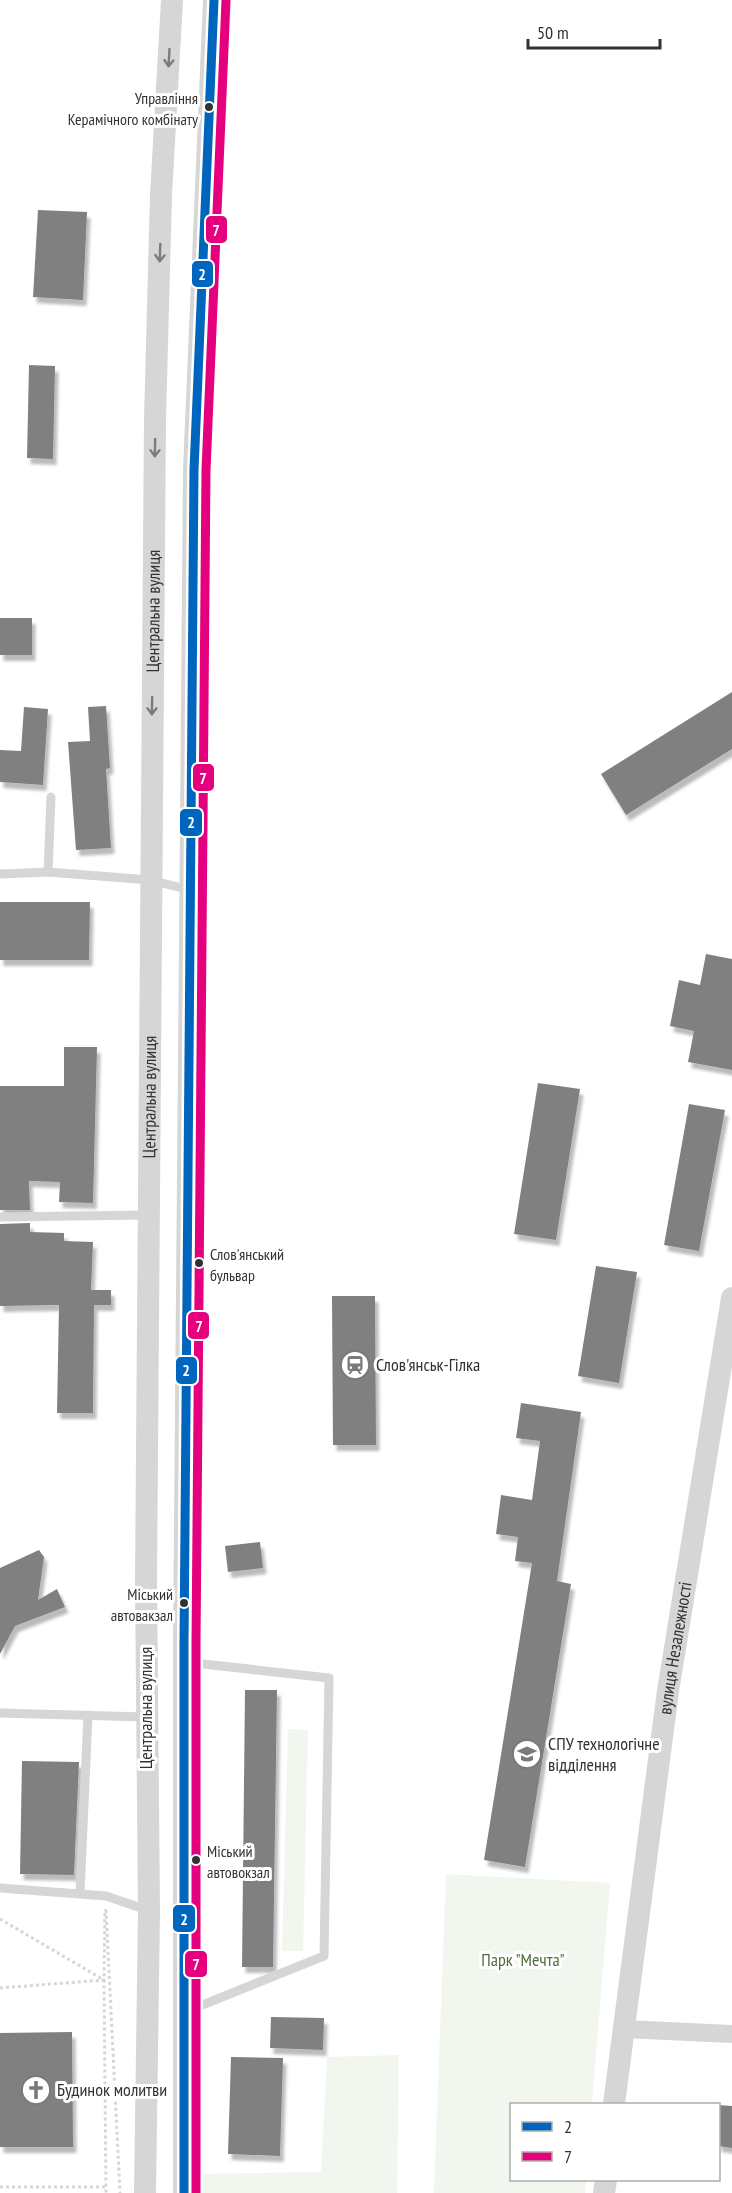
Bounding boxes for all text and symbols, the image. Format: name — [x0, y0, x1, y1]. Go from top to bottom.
scale bar — [528, 12, 660, 50]
text: 50 m — [537, 21, 569, 44]
one-way arrow — [163, 48, 174, 68]
place label: Управління Керамічного комбінату — [68, 88, 198, 129]
marker: Управління Керамічного комбінату — [203, 101, 215, 113]
line badge: 7 — [205, 215, 228, 244]
text: 7 — [212, 220, 220, 240]
one-way arrow — [154, 243, 165, 263]
line badge: 2 — [191, 260, 214, 288]
text: 2 — [198, 264, 206, 284]
one-way arrow — [149, 438, 161, 458]
street label: Центральна вулиця — [141, 550, 165, 672]
one-way arrow — [146, 696, 158, 716]
line badge: 7 — [192, 763, 215, 792]
text: 7 — [199, 768, 207, 788]
line badge: 2 — [179, 808, 203, 837]
text: 2 — [187, 812, 195, 832]
street label: Центральна вулиця — [137, 1036, 161, 1158]
place label: Слов'янський бульвар — [210, 1244, 284, 1285]
marker: Слов'янський бульвар — [193, 1257, 205, 1269]
line badge: 7 — [187, 1311, 210, 1340]
text: 7 — [195, 1316, 203, 1336]
station icon: Слов'янськ-Гілка — [339, 1349, 371, 1381]
place label: Слов'янськ-Гілка — [376, 1353, 480, 1376]
line badge: 2 — [175, 1356, 198, 1385]
text: 2 — [182, 1360, 190, 1380]
street label: вулиця Незалежності — [653, 1580, 697, 1716]
place label: Міський автовакзал — [111, 1584, 173, 1625]
marker: Міський автовакзал — [178, 1597, 190, 1609]
street label: Центральна вулиця — [134, 1647, 157, 1769]
place label: СПУ технологічне відділення — [548, 1732, 660, 1776]
school or university icon: СПУ технологічне відділення — [511, 1738, 543, 1770]
place label: Міський автовокзал — [207, 1841, 270, 1882]
marker: Міський автовокзал — [190, 1854, 202, 1866]
line badge: 2 — [172, 1904, 196, 1933]
text: 2 — [180, 1909, 188, 1929]
park label: Парк "Мечта" — [481, 1948, 565, 1971]
line badge: 7 — [184, 1950, 208, 1978]
text: 7 — [192, 1954, 200, 1974]
church icon: Будинок молитви — [20, 2074, 52, 2106]
place label: Будинок молитви — [57, 2078, 167, 2101]
legend — [510, 2103, 720, 2181]
text: 2 — [564, 2115, 572, 2138]
text: 7 — [564, 2145, 572, 2168]

